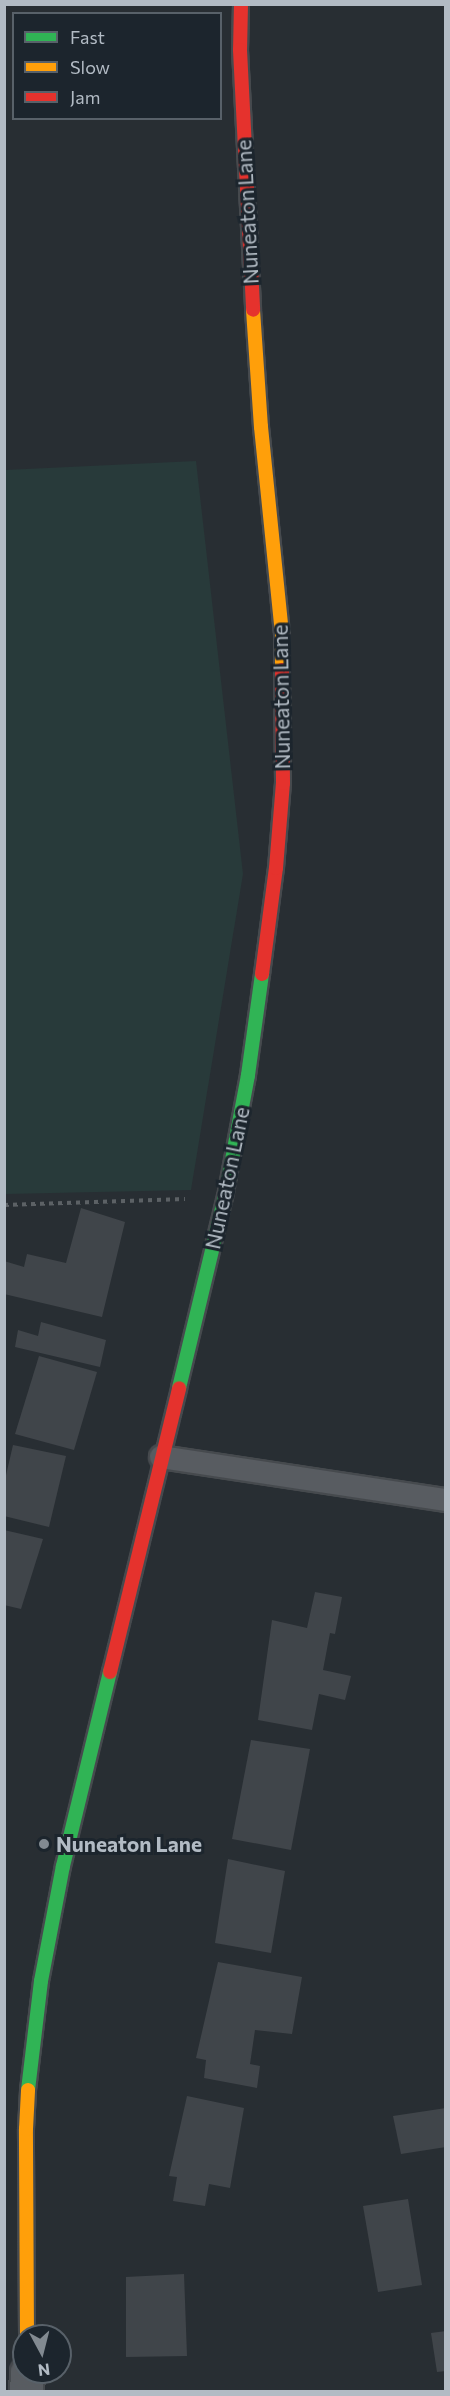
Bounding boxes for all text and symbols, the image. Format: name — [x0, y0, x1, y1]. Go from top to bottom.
legend — [12, 12, 222, 120]
text: Fast — [70, 26, 105, 48]
text: Slow — [70, 56, 110, 78]
text: Jam — [70, 86, 100, 108]
street label: Nuneaton Lane — [231, 139, 263, 285]
street label: Nuneaton Lane — [267, 624, 295, 770]
street label: Nuneaton Lane — [200, 1105, 254, 1251]
place label: Nuneaton Lane — [56, 1831, 202, 1857]
marker: Nuneaton Lane — [37, 1837, 51, 1851]
north arrow — [12, 2324, 72, 2384]
text: N — [37, 2360, 51, 2381]

